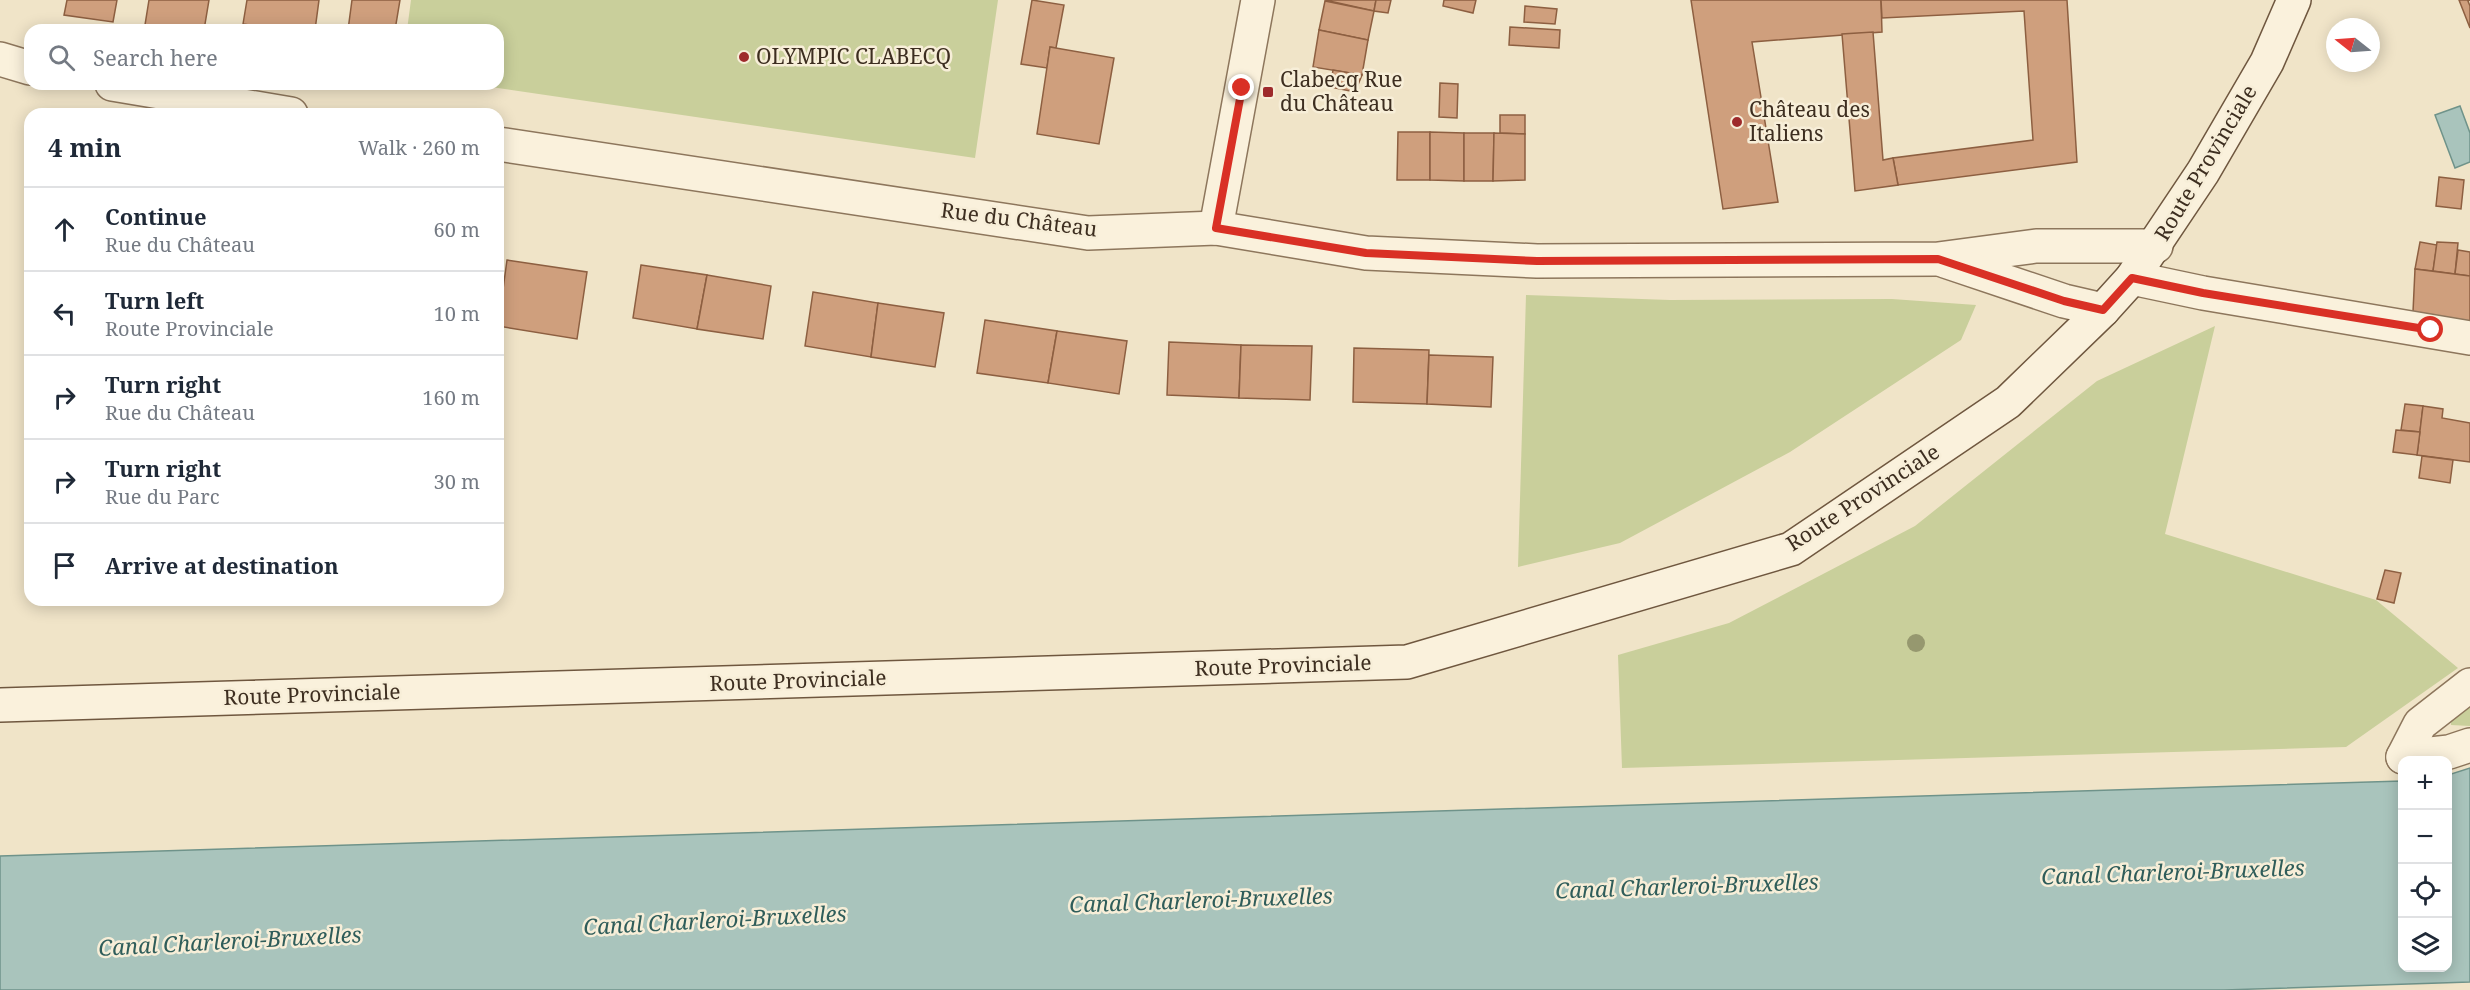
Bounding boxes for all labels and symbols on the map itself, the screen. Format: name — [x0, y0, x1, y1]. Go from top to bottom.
north arrow — [2326, 18, 2380, 72]
place label: OLYMPIC CLABECQ — [756, 42, 951, 70]
marker: OLYMPIC CLABECQ — [737, 50, 751, 64]
place label: Clabecq Rue du Château — [1280, 65, 1402, 117]
route end — [1228, 74, 1254, 100]
street label: Route Provinciale — [2148, 79, 2263, 246]
marker: Clabecq Rue du Château — [1261, 85, 1275, 99]
place label: Château des Italiens — [1749, 95, 1870, 147]
marker: Château des Italiens — [1730, 115, 1744, 129]
street label: Rue du Château — [939, 196, 1099, 242]
route start — [2417, 316, 2443, 342]
street label: Route Provinciale — [1781, 437, 1944, 557]
street label: Route Provinciale — [1194, 648, 1372, 682]
street label: Route Provinciale — [709, 663, 887, 697]
street label: Route Provinciale — [223, 677, 401, 711]
water label: Canal Charleroi-Bruxelles — [2041, 851, 2305, 891]
water label: Canal Charleroi-Bruxelles — [1555, 865, 1819, 905]
water label: Canal Charleroi-Bruxelles — [1069, 879, 1333, 919]
water label: Canal Charleroi-Bruxelles — [583, 897, 847, 941]
water label: Canal Charleroi-Bruxelles — [98, 918, 362, 962]

